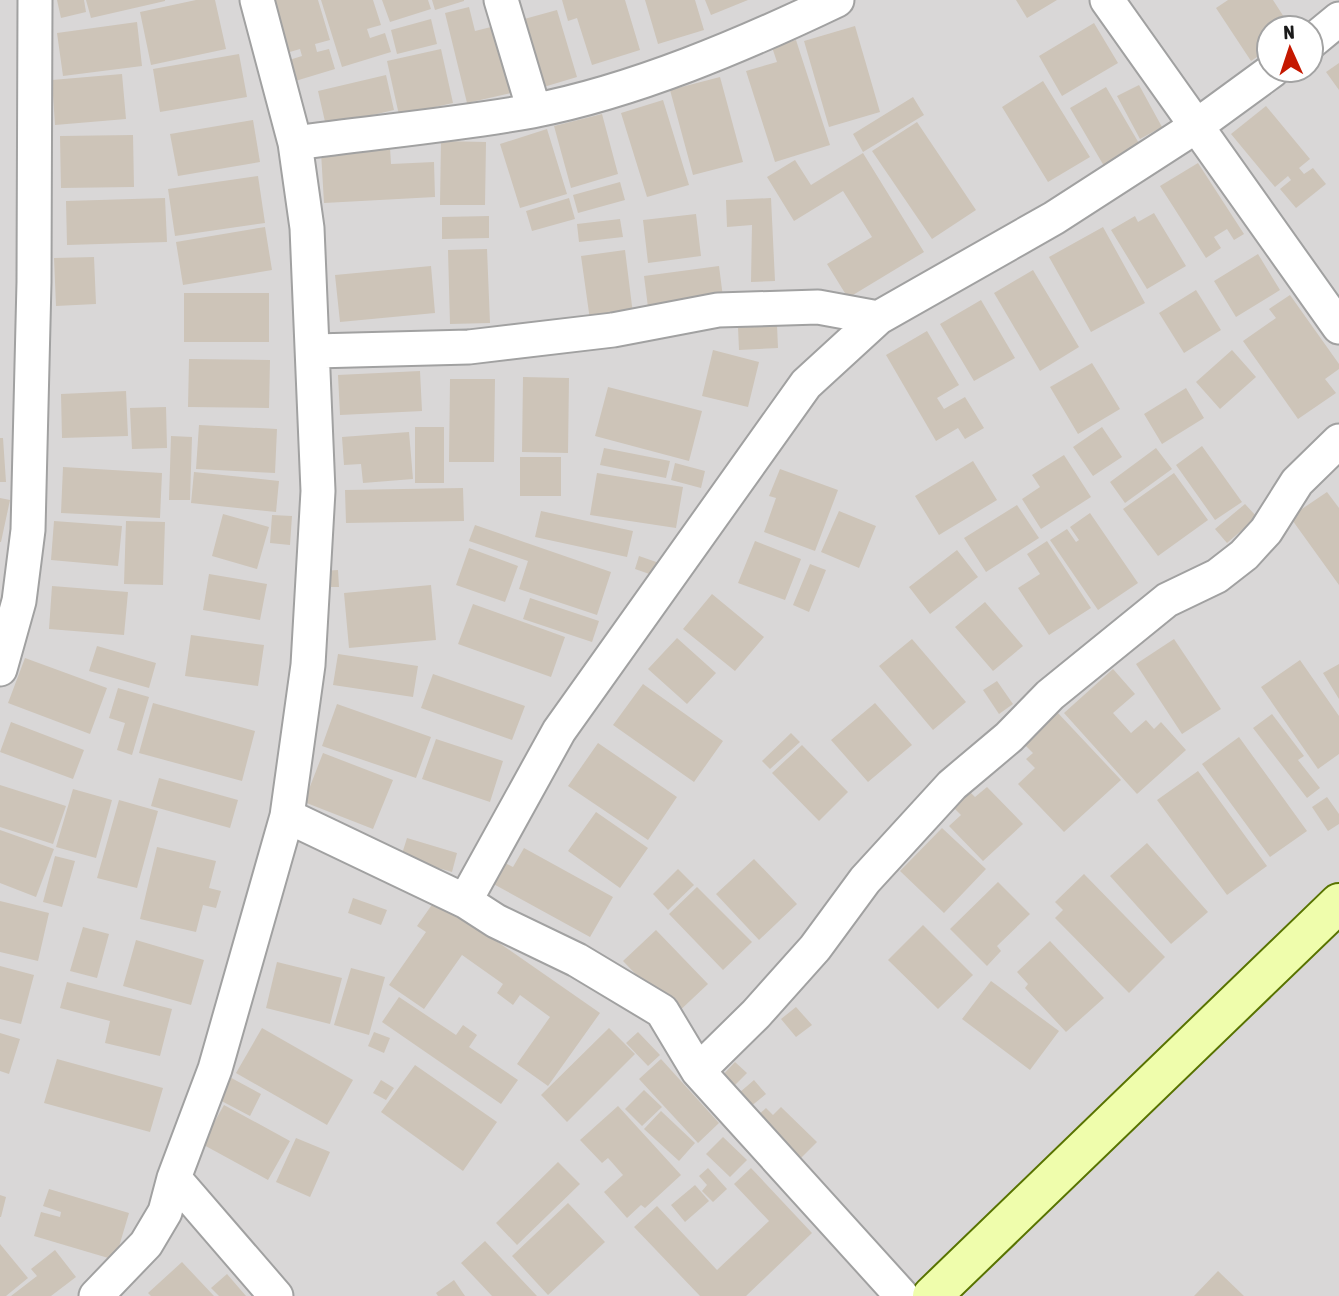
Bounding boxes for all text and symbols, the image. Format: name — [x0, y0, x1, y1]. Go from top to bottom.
north arrow — [1255, 14, 1325, 84]
text: N — [1283, 21, 1295, 43]

